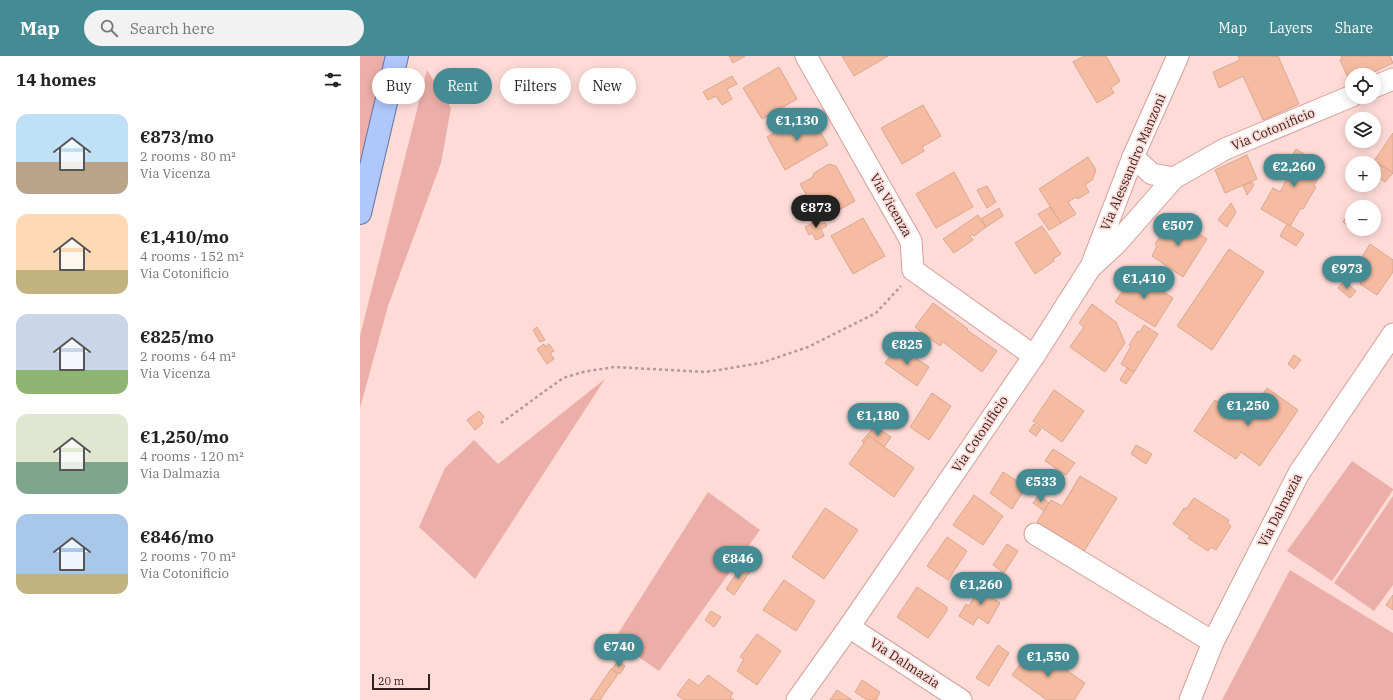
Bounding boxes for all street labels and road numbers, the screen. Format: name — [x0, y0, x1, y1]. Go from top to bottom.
street label: Via Alessandro Manzoni — [1096, 91, 1170, 233]
street label: Via Cotonificio — [1229, 104, 1317, 154]
street label: Via Vicenza — [866, 170, 916, 240]
street label: Via Cotonificio — [948, 392, 1012, 476]
street label: Via Dalmazia — [1254, 470, 1306, 550]
street label: Via Dalmazia — [867, 634, 943, 692]

